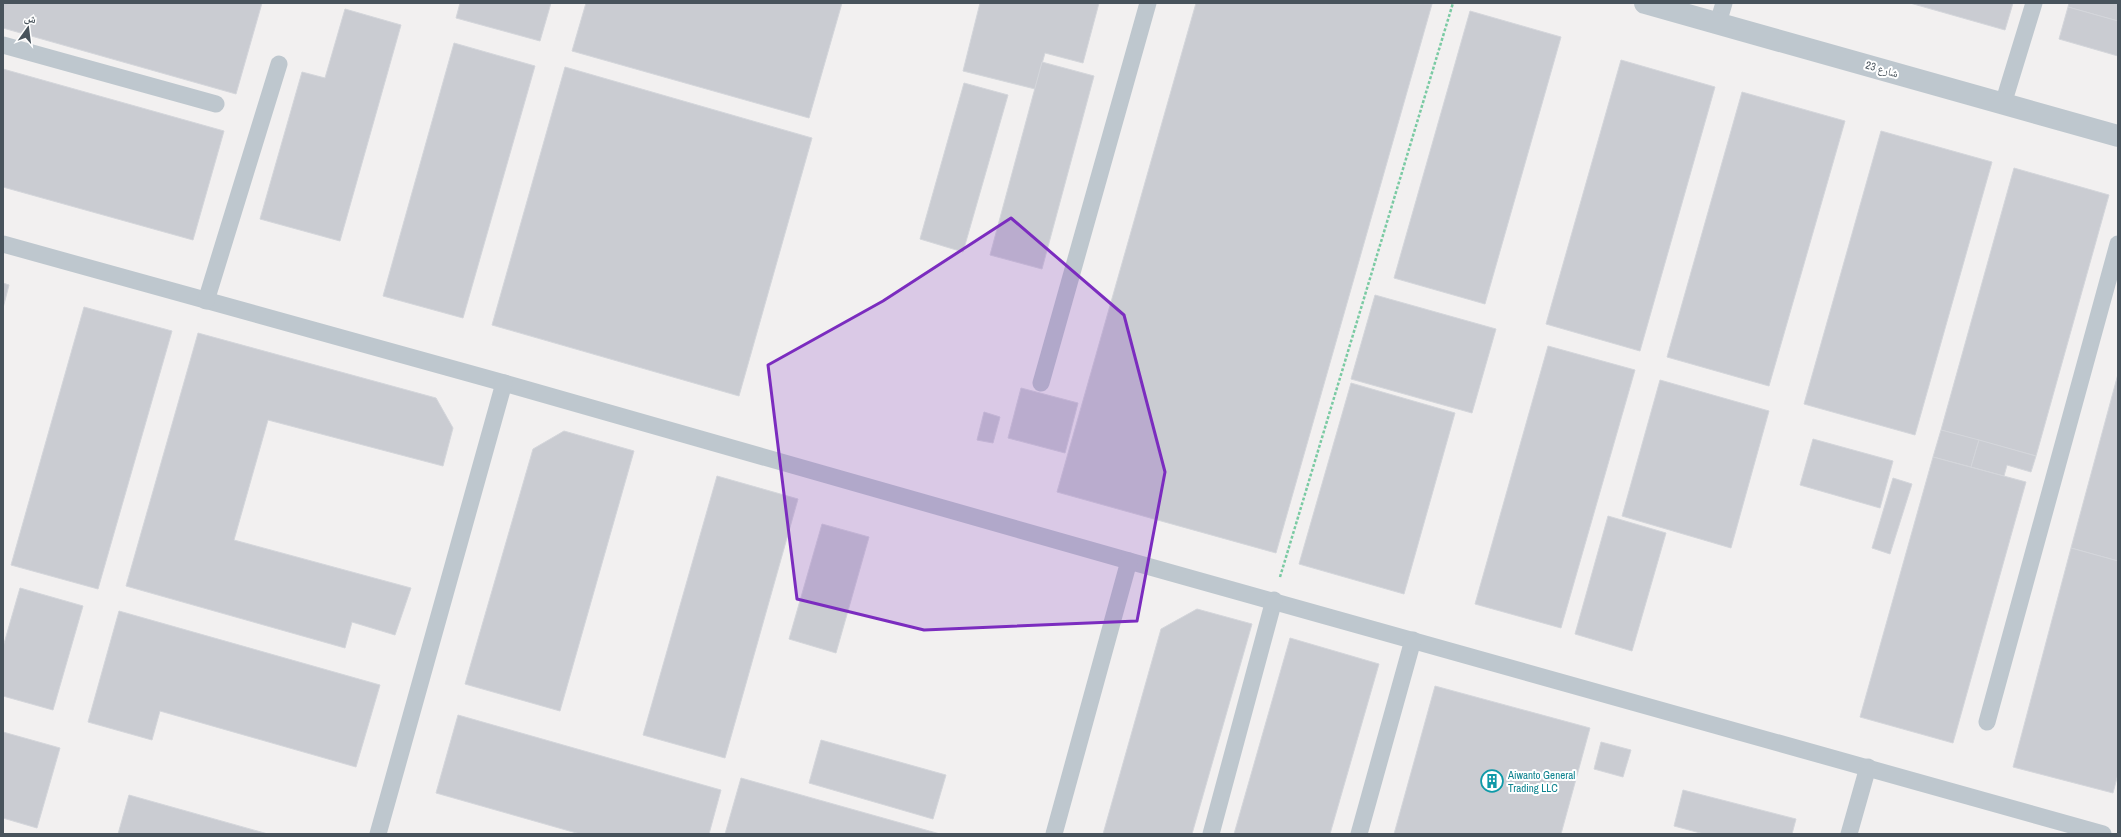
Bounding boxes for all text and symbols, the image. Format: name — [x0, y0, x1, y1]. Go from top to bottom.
north arrow — [8, 8, 48, 48]
text: ش — [23, 10, 38, 28]
street label: شارع 23 — [1864, 58, 1900, 80]
building icon: Aiwanto General Trading LLC — [1479, 768, 1505, 794]
place label: Aiwanto General Trading LLC — [1507, 768, 1575, 795]

